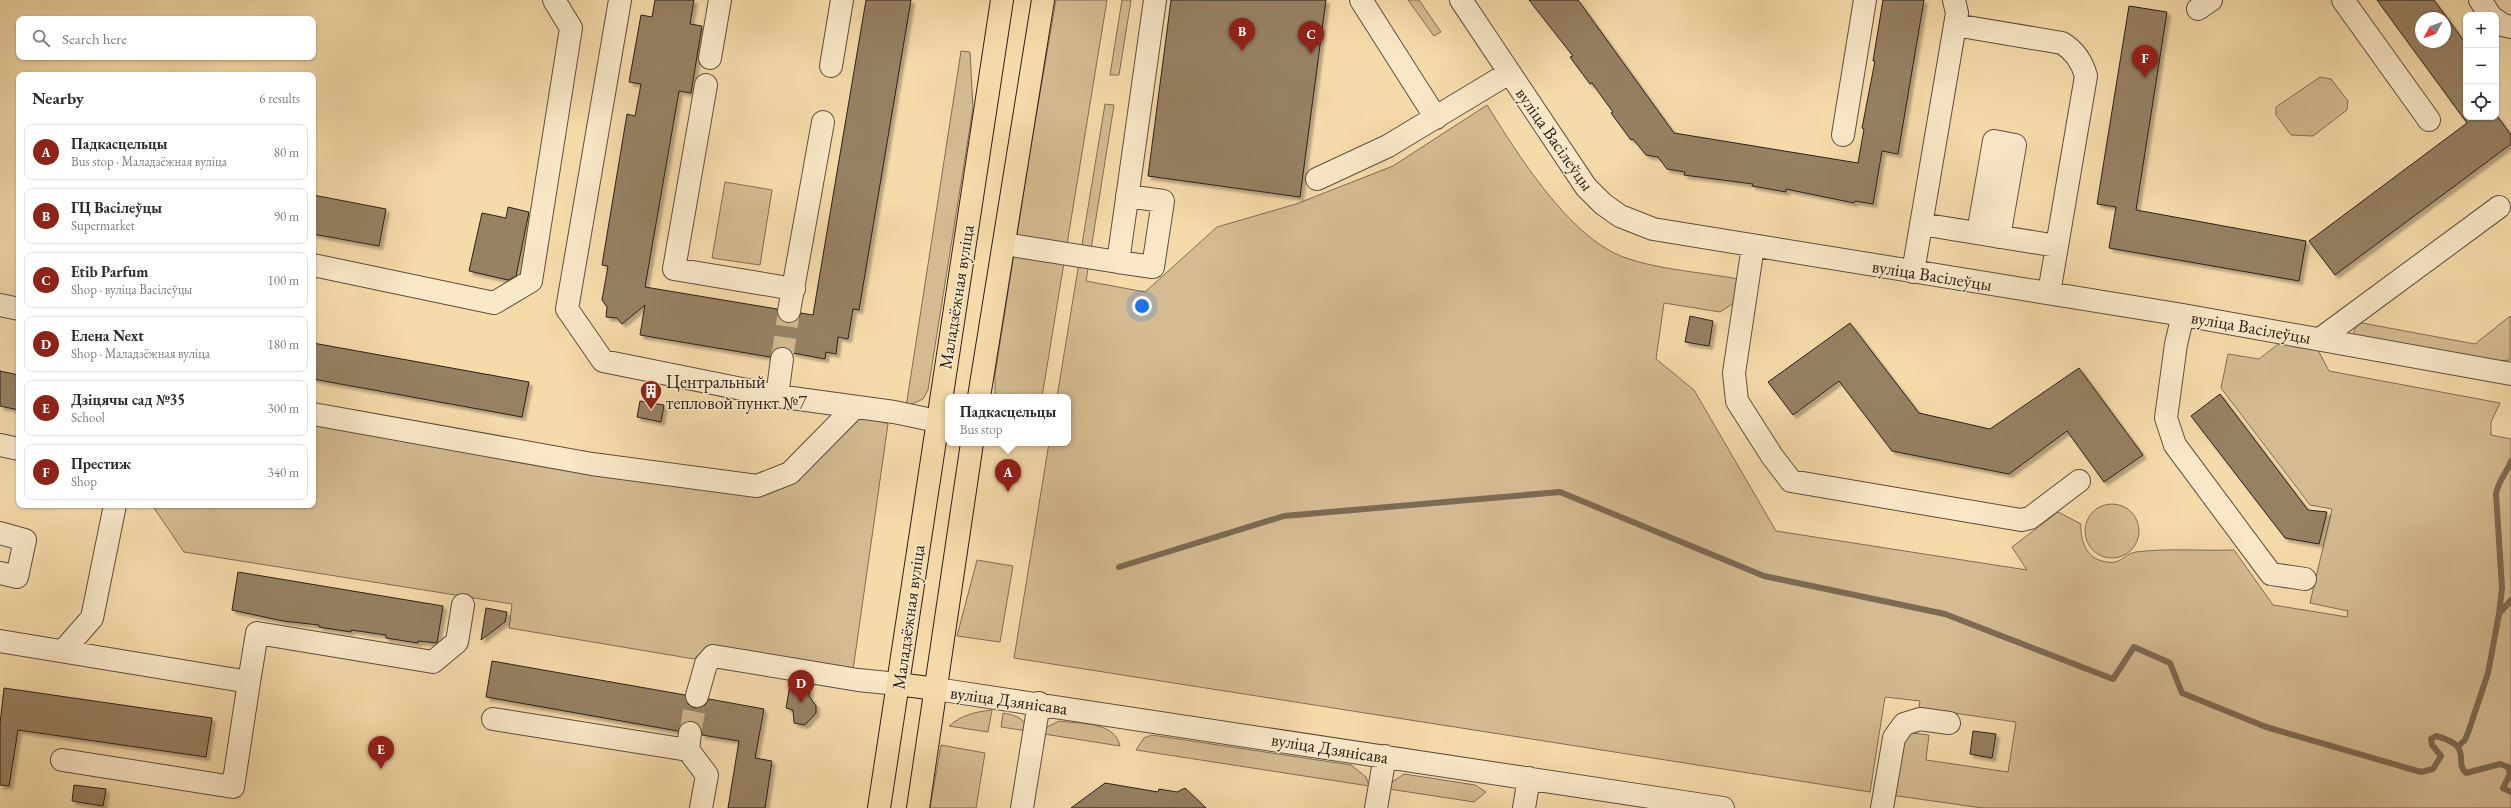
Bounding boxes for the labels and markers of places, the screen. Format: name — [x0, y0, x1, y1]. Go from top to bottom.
pin: B — [1229, 18, 1255, 51]
pin: C — [1298, 21, 1324, 54]
pin: F — [2132, 45, 2158, 78]
place label: Центральный тепловой пункт №7 — [666, 370, 807, 414]
building icon: Центральный тепловой пункт №7 — [638, 378, 664, 411]
pin: A — [995, 459, 1021, 492]
pin: D — [788, 670, 814, 703]
pin: E — [368, 736, 394, 769]

